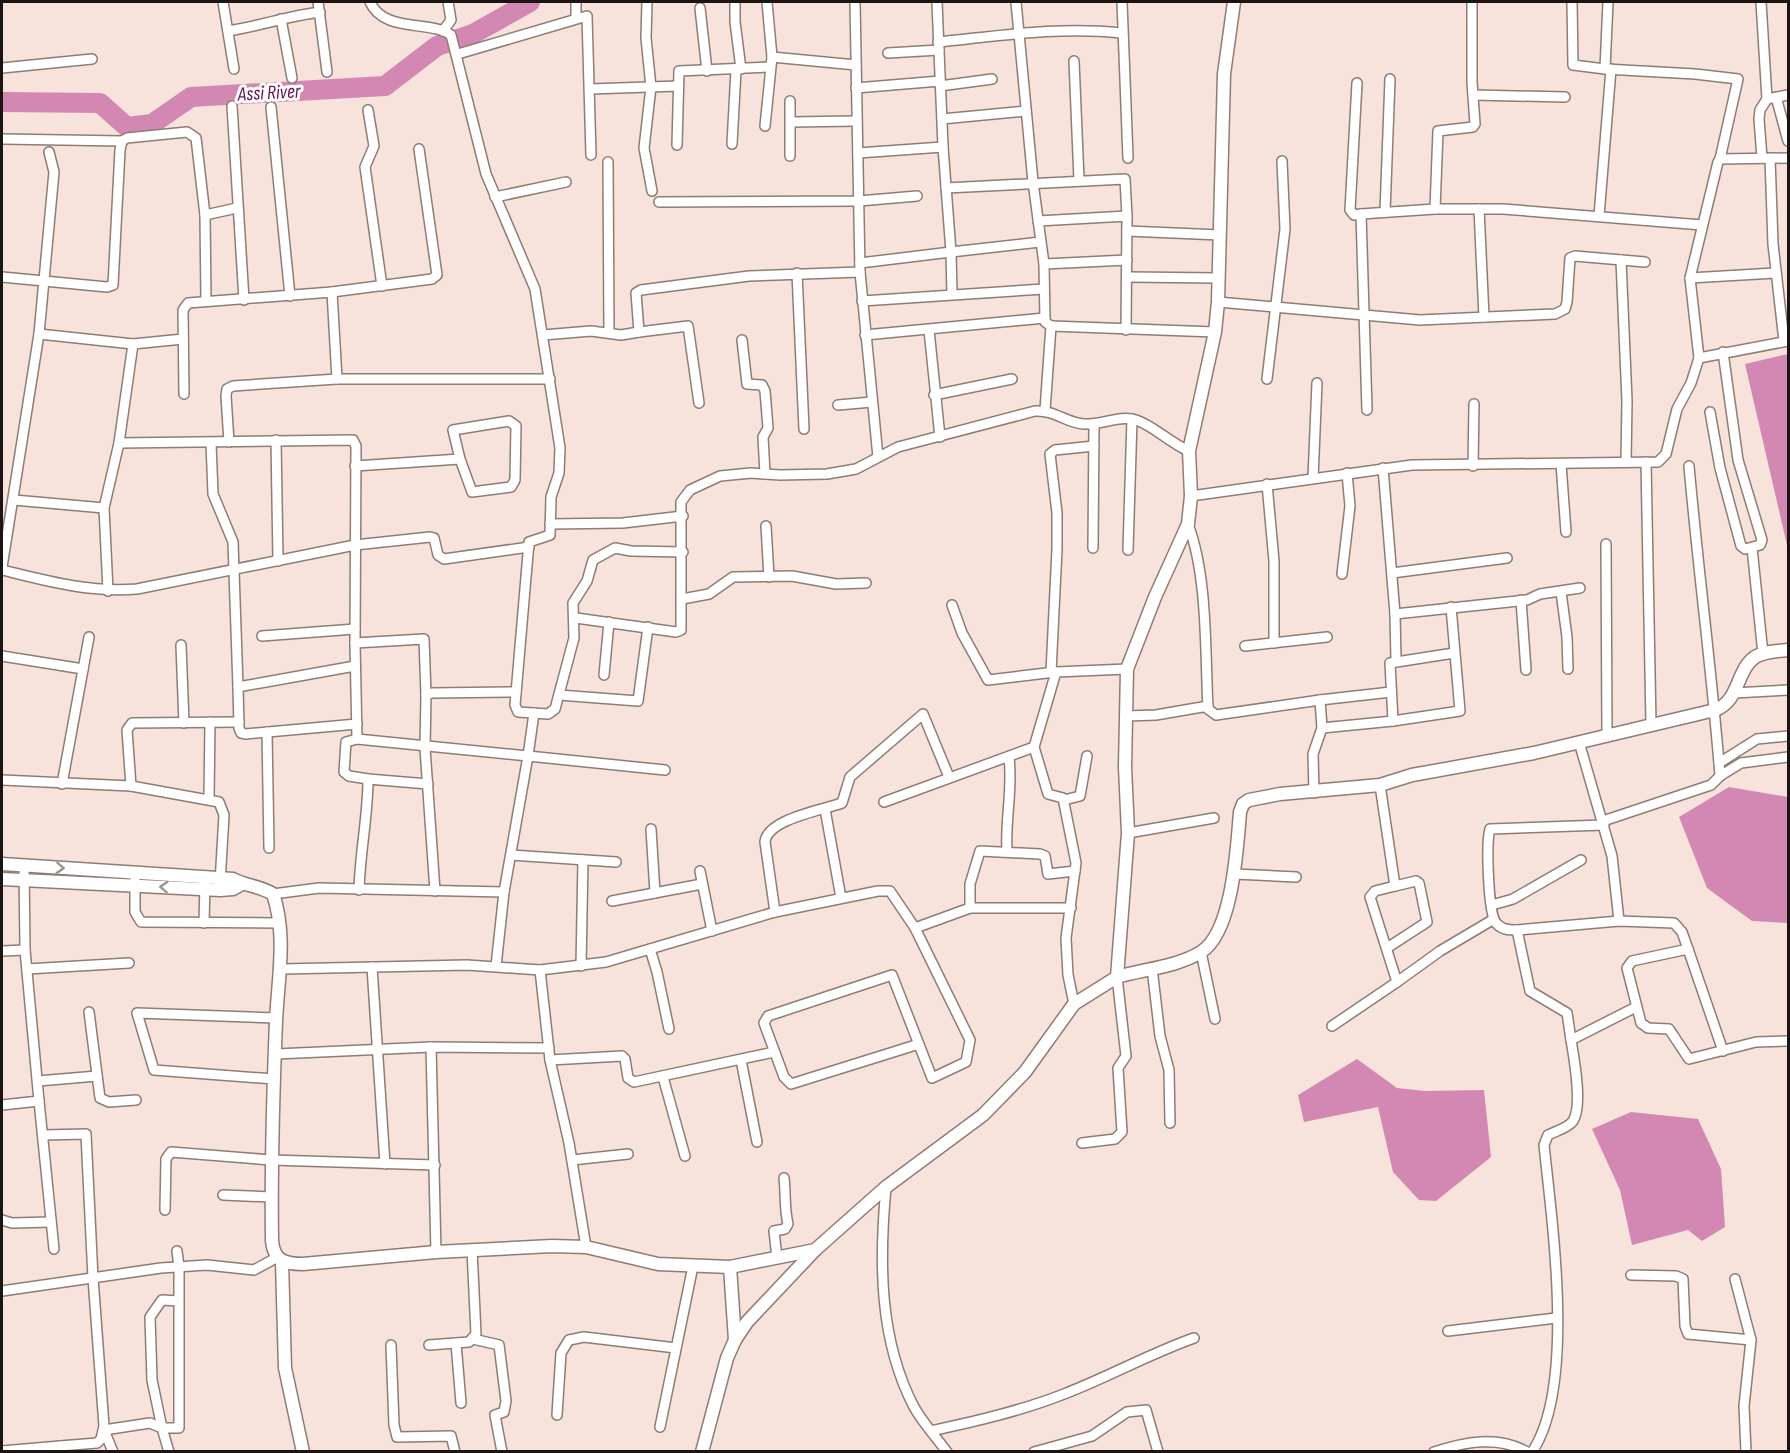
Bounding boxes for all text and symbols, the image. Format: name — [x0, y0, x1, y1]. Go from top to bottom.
water label: Assi River — [236, 79, 302, 107]
one-way arrow — [55, 861, 64, 874]
one-way arrow — [160, 881, 169, 894]

